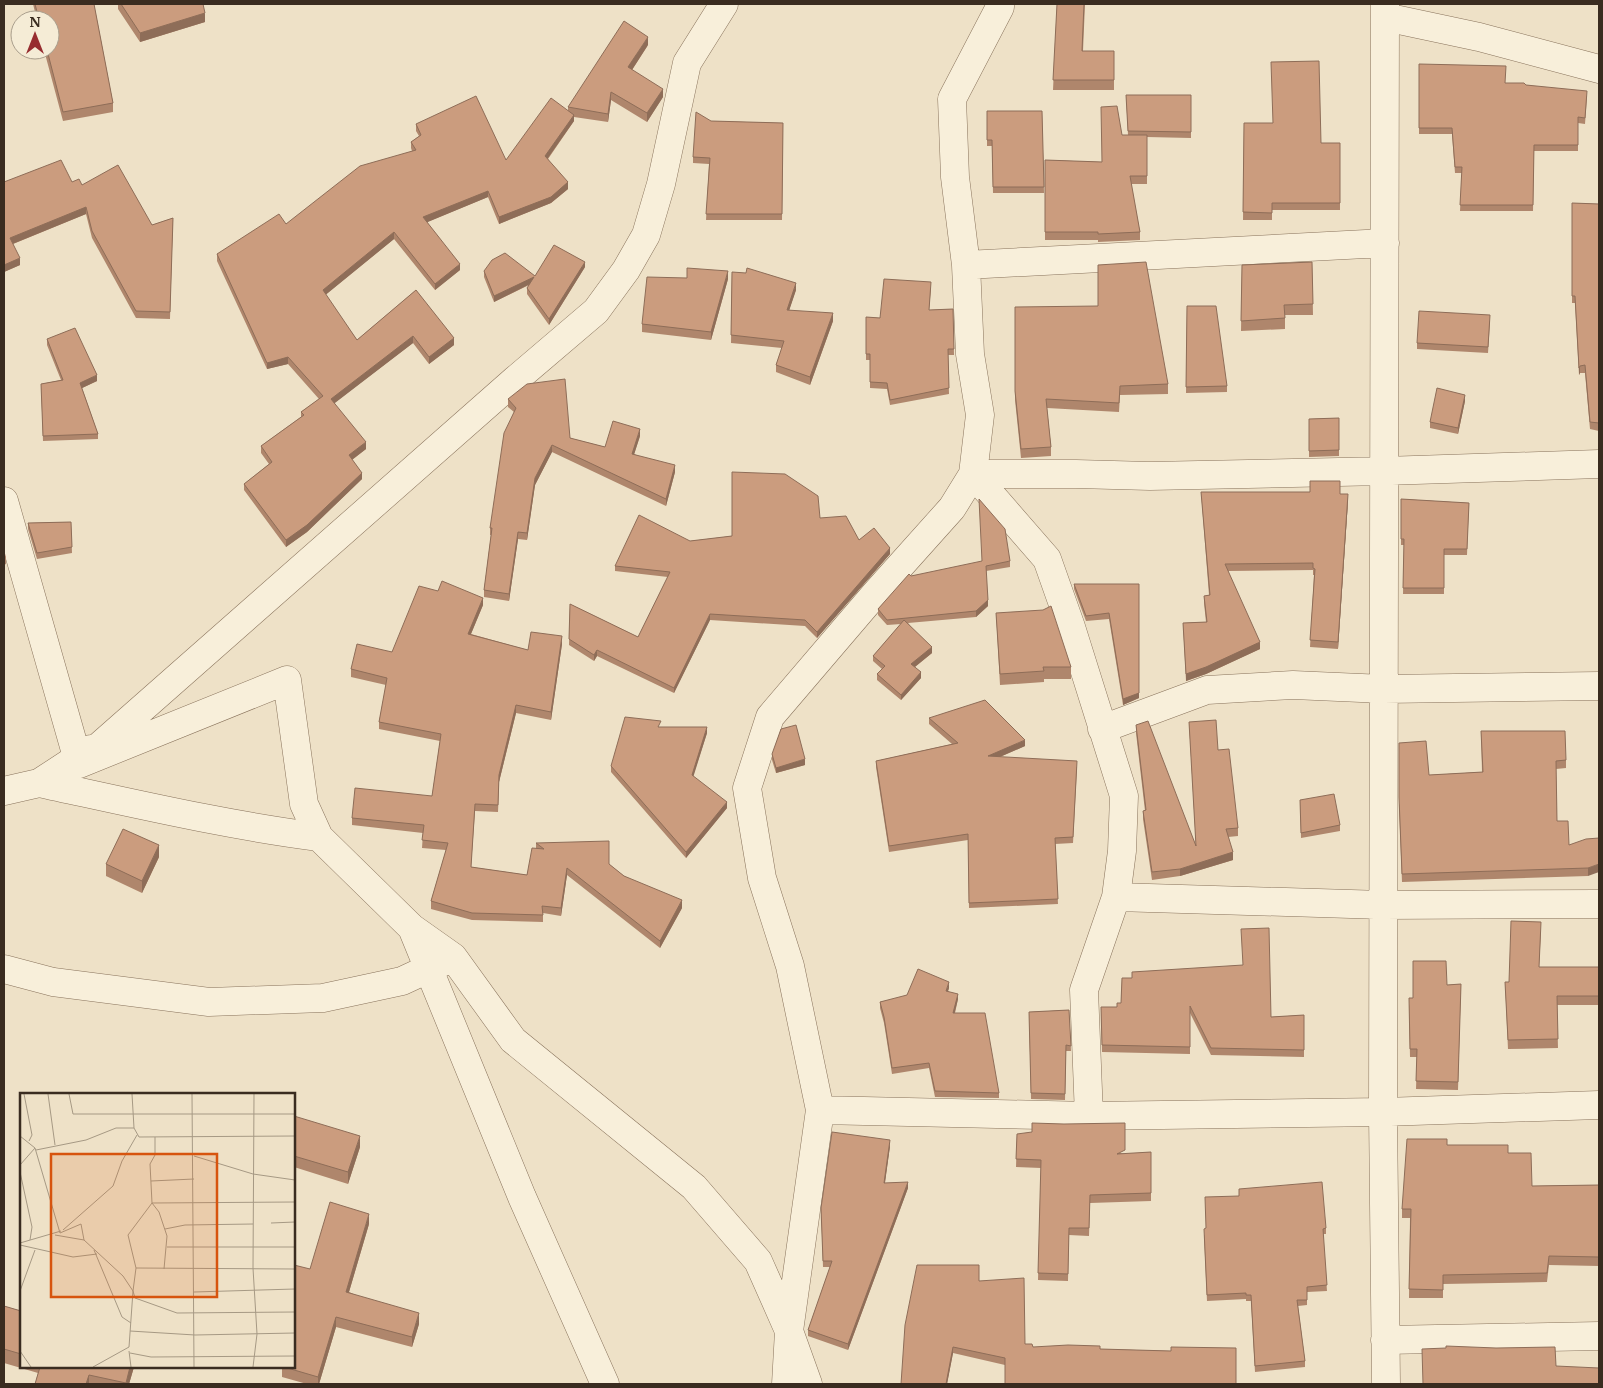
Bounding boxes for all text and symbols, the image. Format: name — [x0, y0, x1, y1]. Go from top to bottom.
north arrow — [10, 10, 60, 60]
text: N — [29, 13, 41, 31]
inset map — [20, 1093, 295, 1368]

